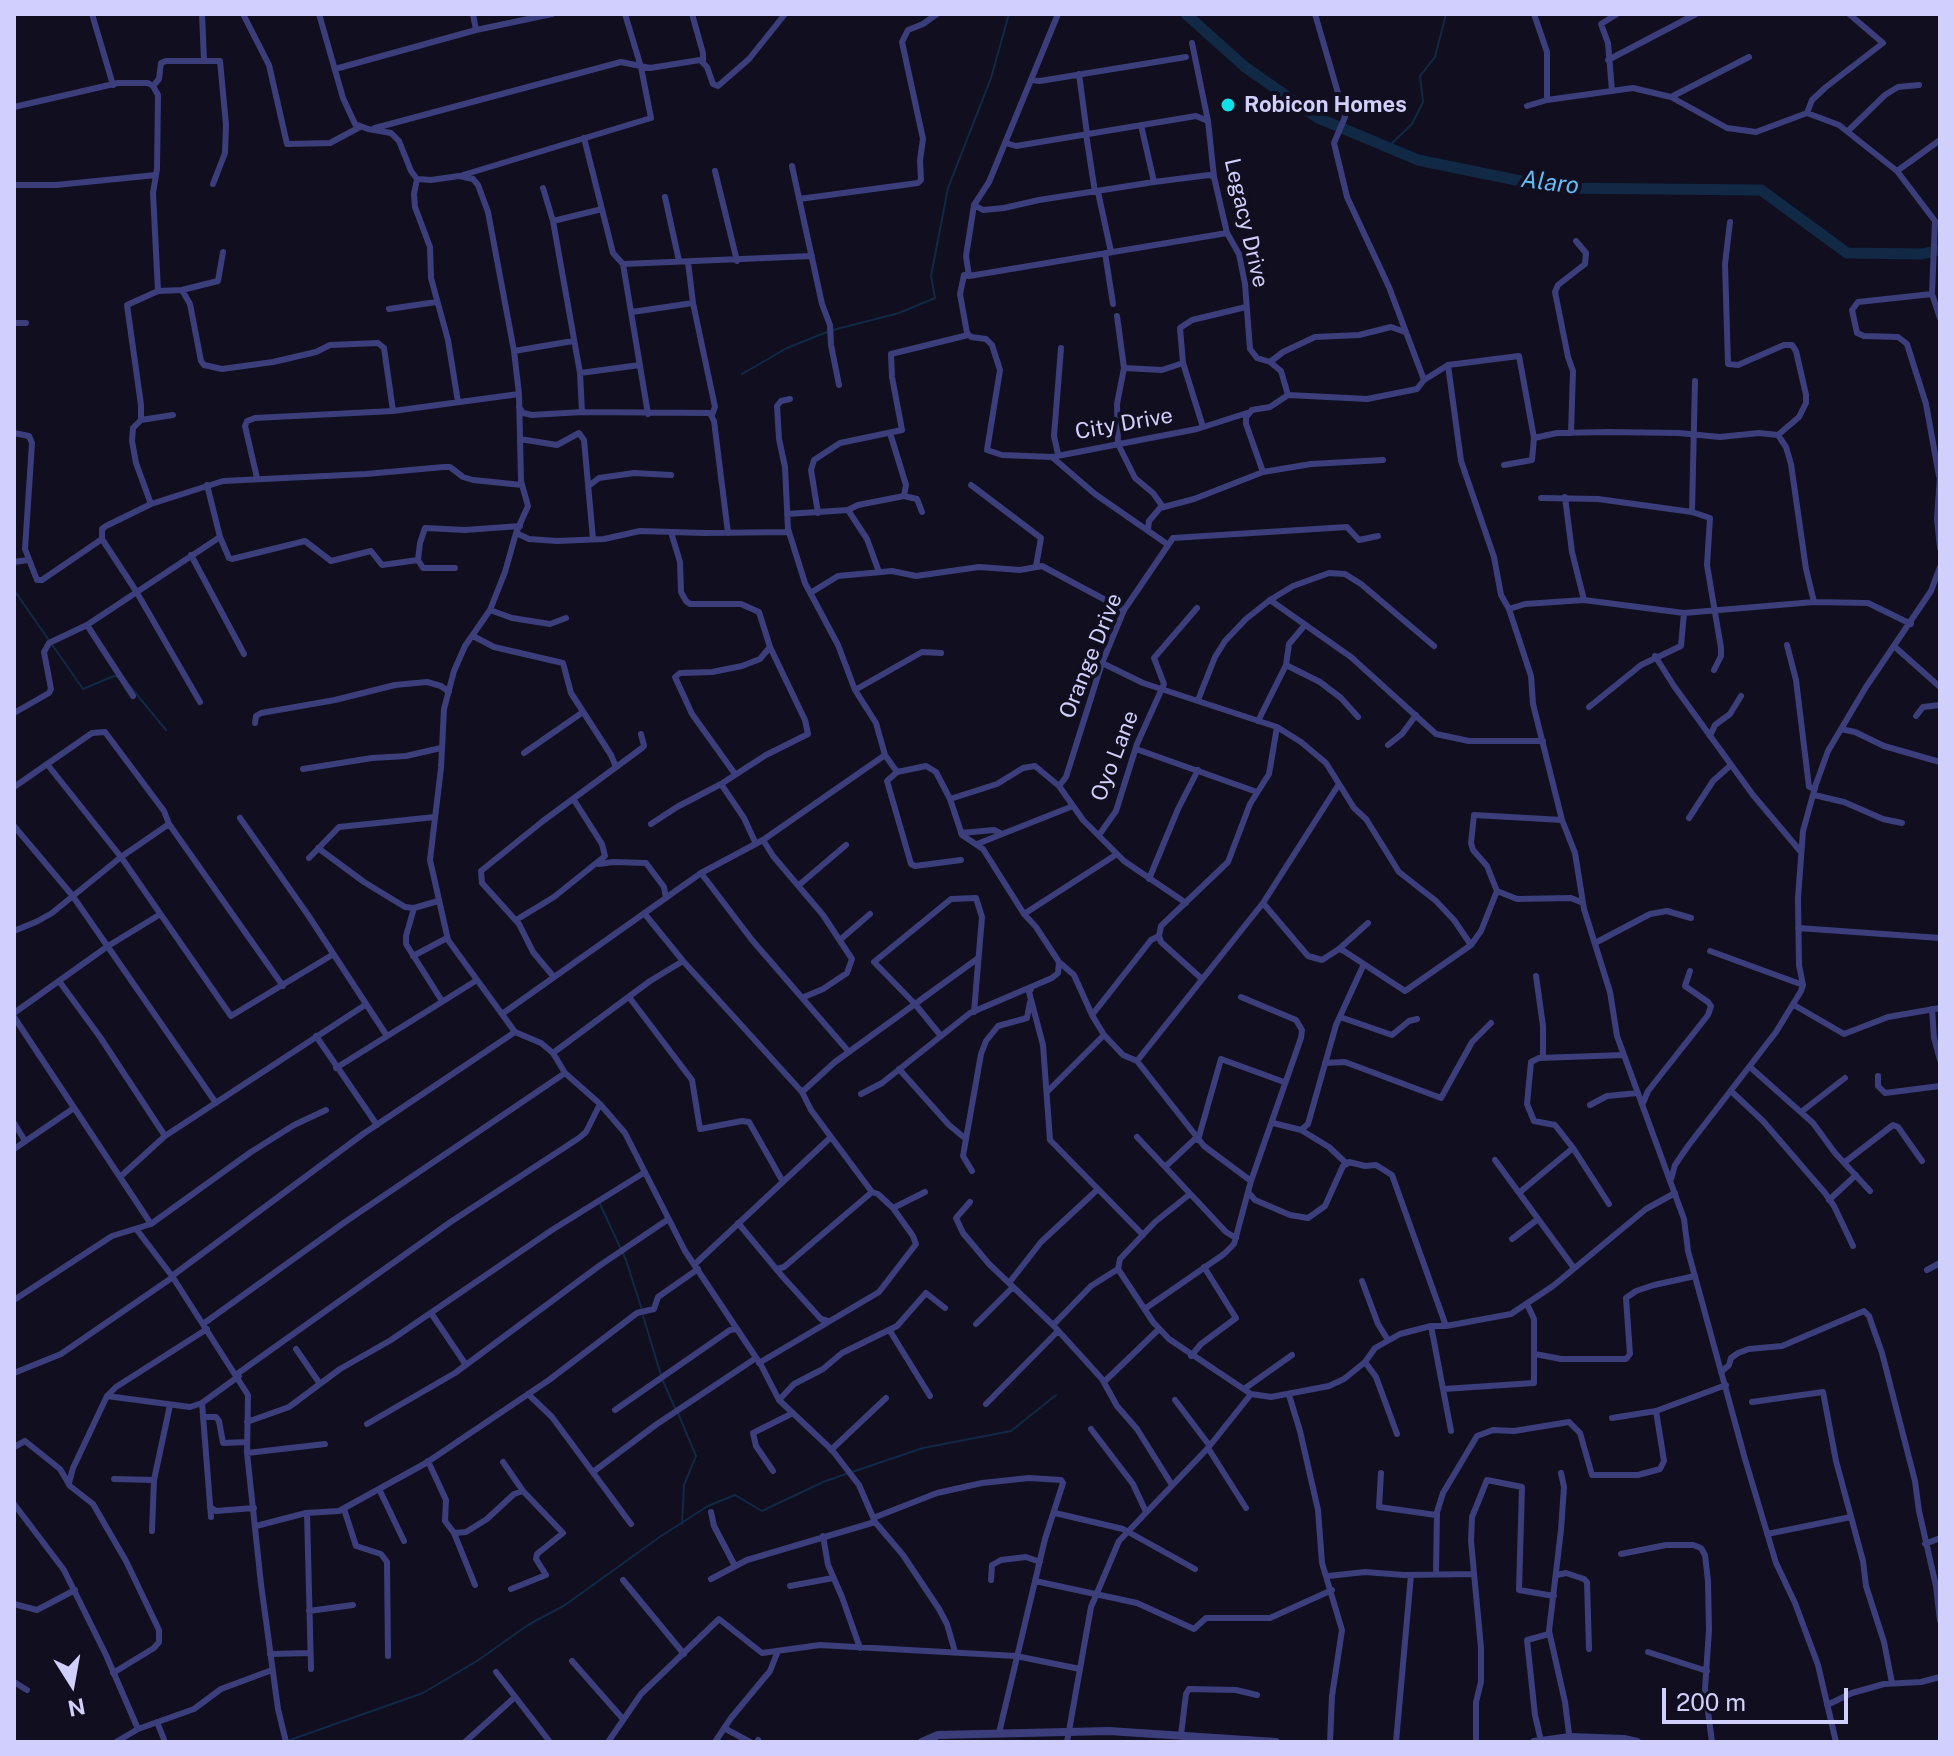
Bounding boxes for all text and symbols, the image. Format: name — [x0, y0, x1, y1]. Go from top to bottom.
place label: Robicon Homes — [1244, 92, 1407, 118]
marker: Robicon Homes — [1219, 96, 1237, 114]
street label: Legacy Drive — [1218, 156, 1274, 290]
water label: Alaro — [1519, 165, 1581, 201]
street label: City Drive — [1073, 402, 1175, 446]
street label: Orange Drive — [1054, 589, 1128, 723]
street label: Oyo Lane — [1086, 707, 1144, 805]
north arrow — [32, 1644, 112, 1724]
scale bar — [1666, 1672, 1852, 1722]
text: 200 m — [1676, 1688, 1746, 1716]
text: N — [66, 1693, 88, 1722]

